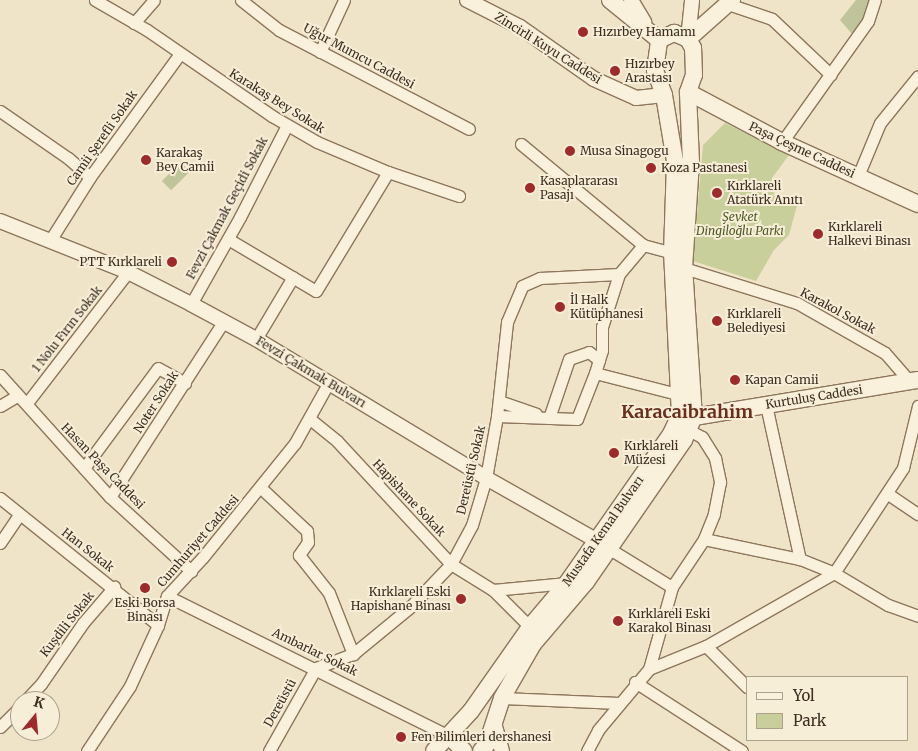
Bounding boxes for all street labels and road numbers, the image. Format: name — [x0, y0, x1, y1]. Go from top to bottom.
street label: Zincirli Kuyu Caddesi — [492, 9, 604, 87]
street label: Uğur Mumcu Caddesi — [301, 21, 417, 91]
street label: Karakaş Bey Sokak — [227, 66, 327, 136]
street label: Camii Şerefli Sokak — [64, 88, 140, 188]
street label: Paşa Çeşme Caddesi — [747, 119, 857, 181]
street label: Fevzi Çakmak Geçidi Sokak — [183, 134, 271, 282]
street label: 1 Nolu Fırın Sokak — [29, 283, 105, 375]
street label: Karakol Sokak — [798, 285, 878, 337]
street label: Fevzi Çakmak Bulvarı — [253, 333, 369, 411]
street label: Noter Sokak — [131, 368, 181, 436]
street label: Kurtuluş Caddesi — [764, 382, 864, 412]
street label: Hasan Paşa Caddesi — [58, 420, 148, 512]
street label: Dereüstü Sokak — [454, 424, 488, 516]
street label: Hapishane Sokak — [370, 457, 448, 539]
street label: Mustafa Kemal Bulvarı — [559, 473, 647, 589]
street label: Cumhuriyet Caddesi — [154, 492, 242, 590]
street label: Han Sokak — [59, 525, 117, 575]
street label: Kuşdili Sokak — [37, 588, 97, 660]
street label: Ambarlar Sokak — [270, 625, 360, 679]
street label: Dereüstü — [261, 677, 299, 729]

